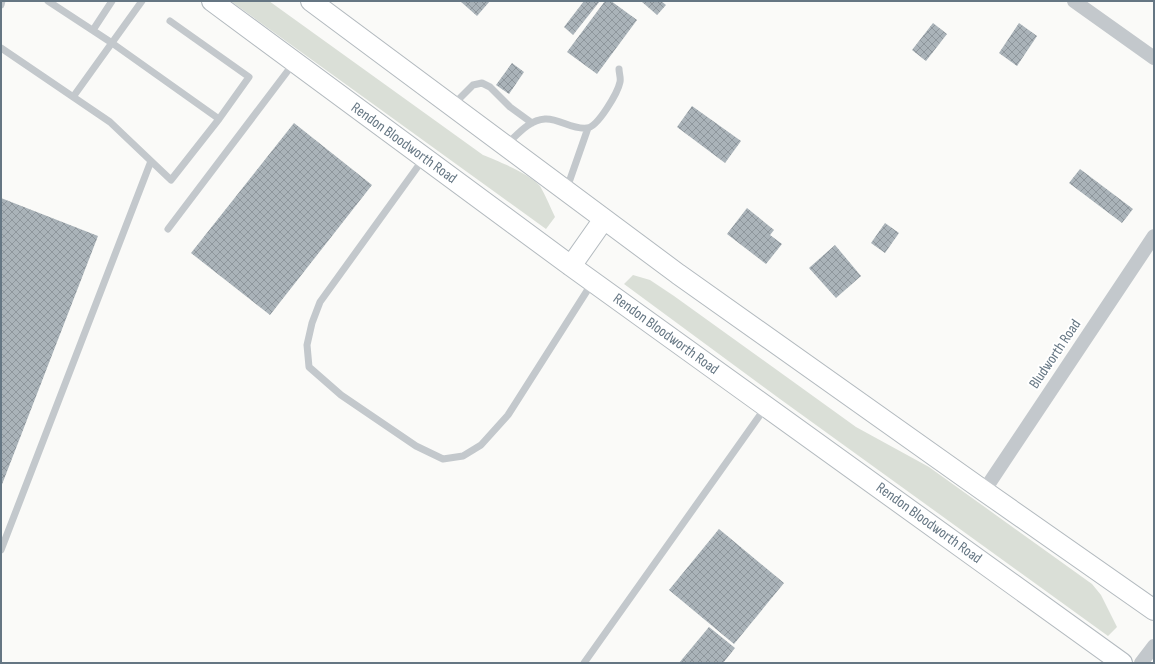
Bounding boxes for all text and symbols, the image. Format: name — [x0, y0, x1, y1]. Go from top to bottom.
street label: Rendon Bloodworth Road — [347, 98, 461, 188]
street label: Rendon Bloodworth Road — [609, 289, 723, 379]
street label: Bludworth Road — [1025, 316, 1085, 392]
street label: Rendon Bloodworth Road — [872, 478, 986, 568]

